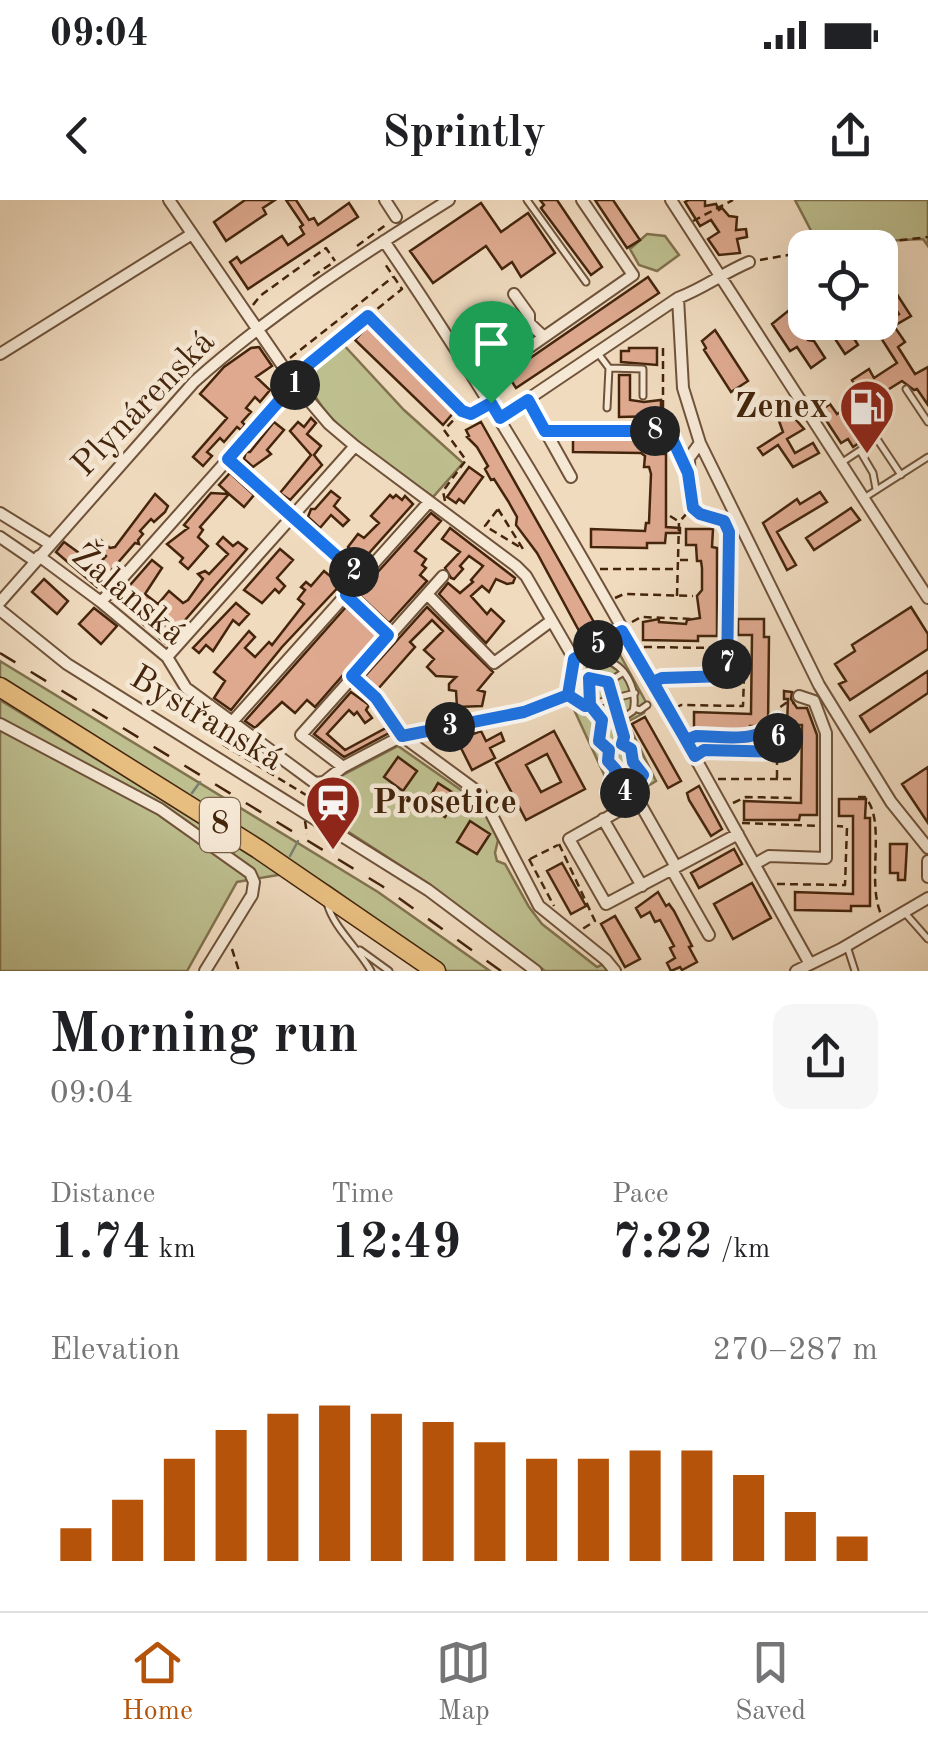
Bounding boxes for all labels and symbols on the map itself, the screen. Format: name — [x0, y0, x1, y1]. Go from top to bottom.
pin — [449, 301, 534, 404]
street label: Plynárenská — [66, 324, 222, 484]
pin: 1 — [270, 360, 320, 410]
fuel station icon: Zenex — [837, 377, 897, 456]
place label: Zenex — [734, 390, 828, 425]
pin: 8 — [630, 406, 680, 456]
street label: Žalanská — [64, 532, 196, 652]
pin: 2 — [329, 547, 379, 597]
pin: 5 — [573, 620, 623, 670]
pin: 7 — [702, 639, 752, 689]
street label: Bystřanská — [124, 660, 288, 778]
pin: 3 — [425, 702, 475, 752]
pin: 6 — [753, 713, 803, 763]
pin: 4 — [600, 768, 650, 818]
station icon: Prosetice — [303, 773, 363, 852]
place label: Prosetice — [372, 786, 517, 821]
road number: 8 — [200, 798, 240, 852]

